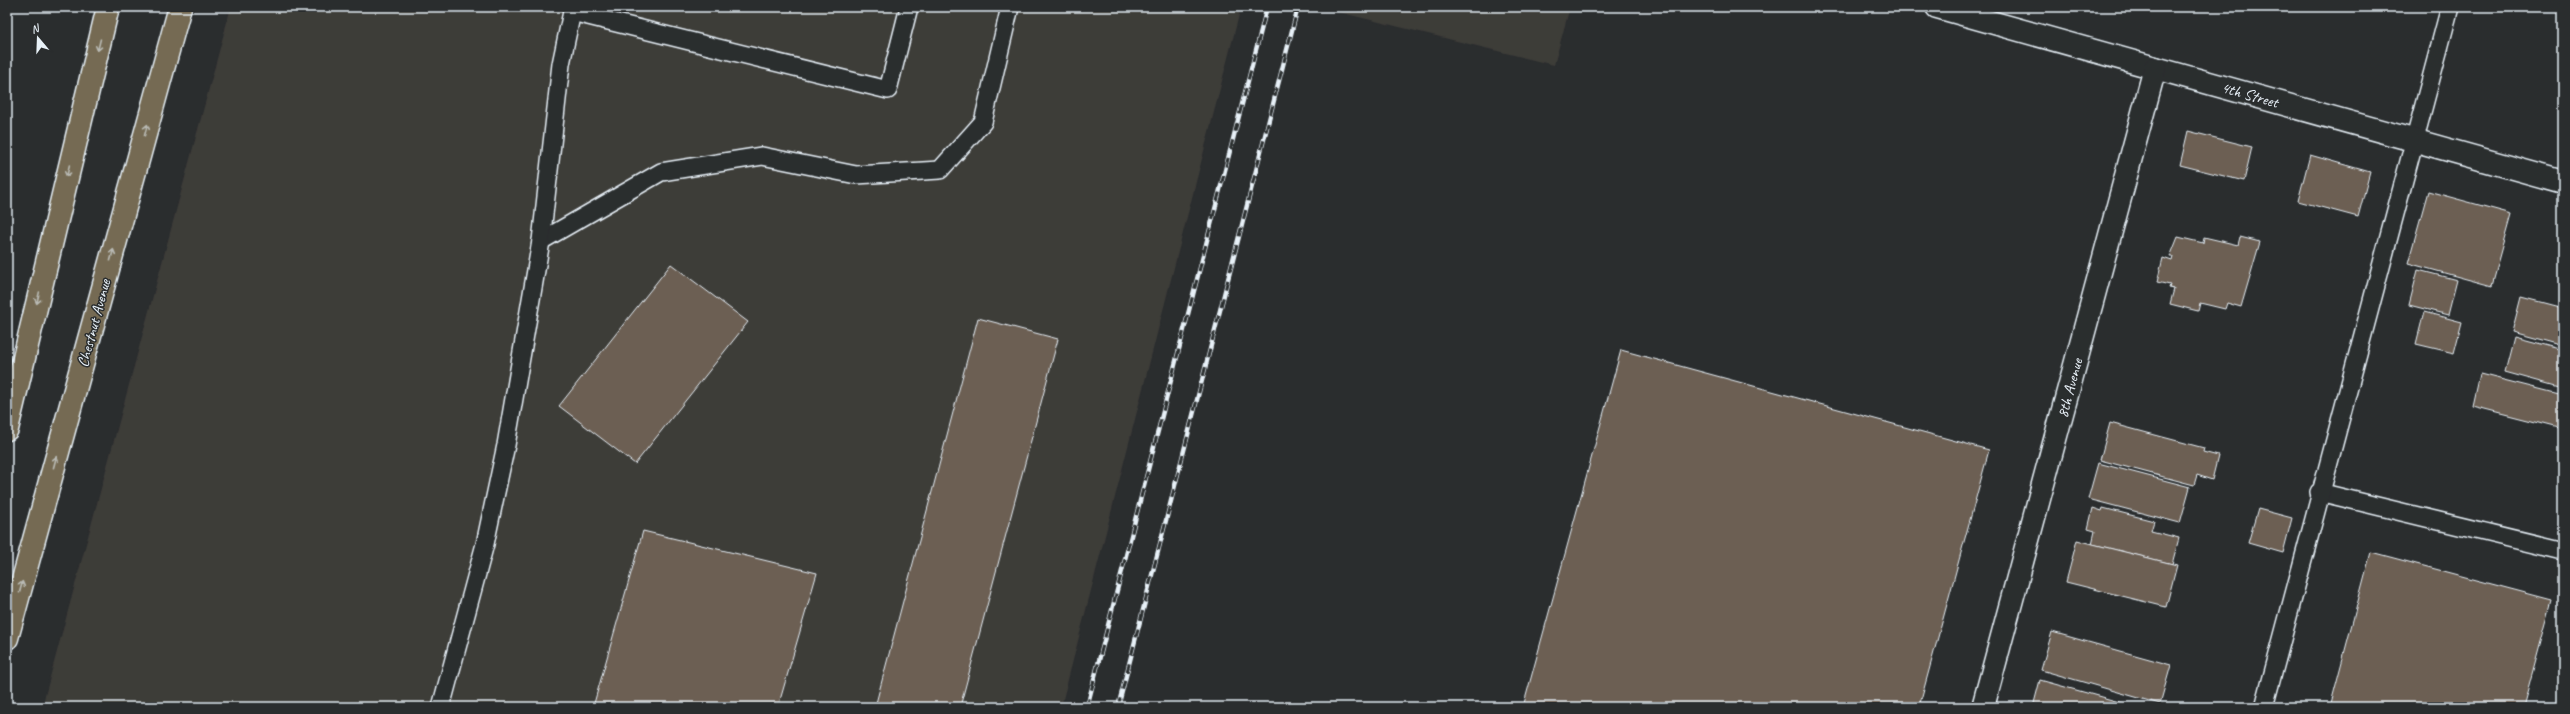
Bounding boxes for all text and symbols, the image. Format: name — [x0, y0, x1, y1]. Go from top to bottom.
north arrow — [18, 18, 58, 58]
text: N — [29, 20, 42, 36]
one-way arrow — [94, 38, 102, 51]
street label: 4th Street — [2219, 77, 2282, 113]
one-way arrow — [143, 124, 150, 137]
one-way arrow — [64, 164, 71, 177]
one-way arrow — [109, 249, 116, 262]
street label: Chestnut Avenue — [73, 276, 116, 369]
one-way arrow — [34, 291, 41, 304]
street label: 8th Avenue — [2052, 355, 2088, 420]
one-way arrow — [52, 456, 59, 469]
one-way arrow — [18, 581, 25, 594]

